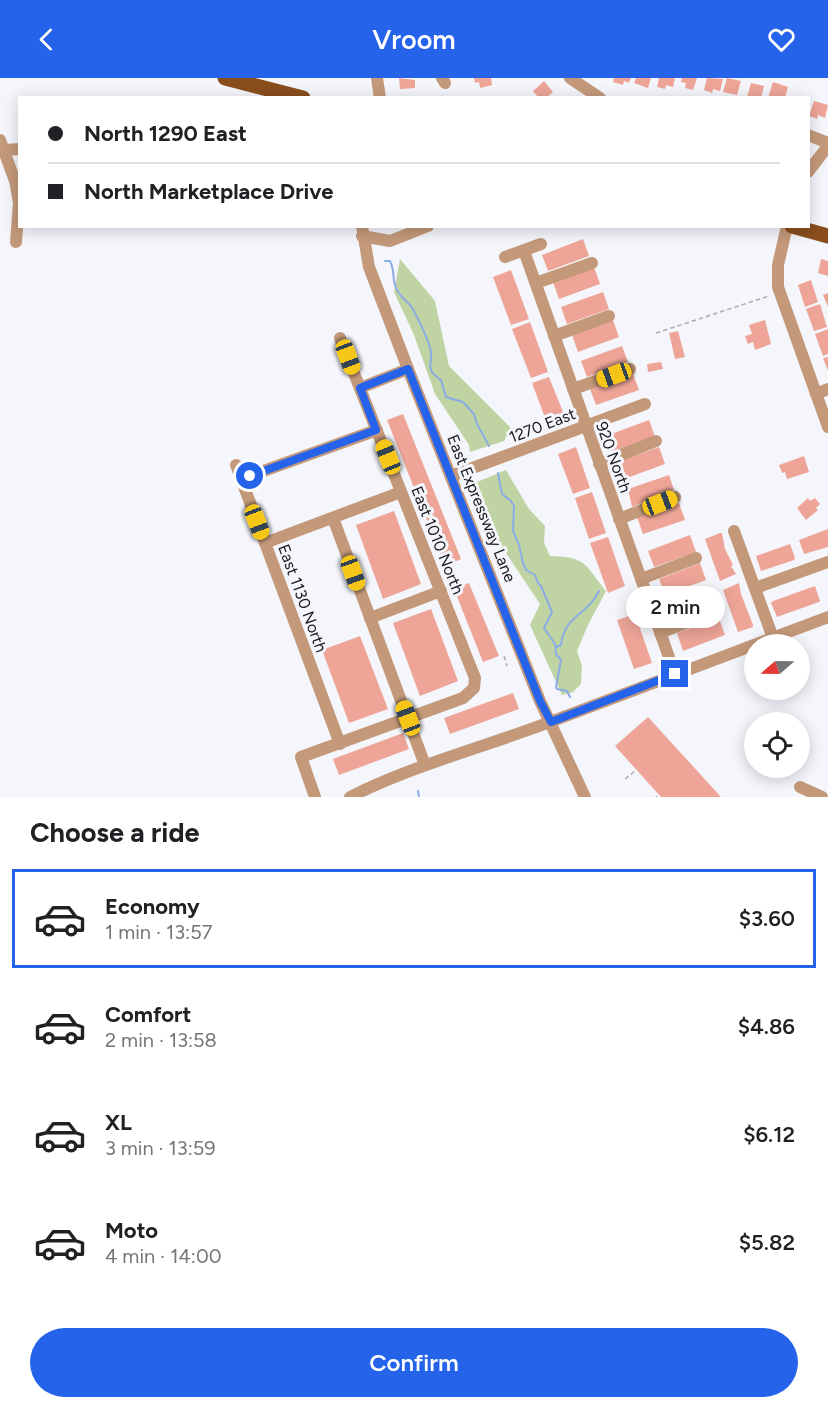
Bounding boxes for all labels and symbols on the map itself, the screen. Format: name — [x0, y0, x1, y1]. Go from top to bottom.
car — [333, 337, 363, 377]
car — [594, 360, 634, 390]
street label: 1270 East — [506, 404, 578, 447]
street label: 920 North — [592, 419, 635, 495]
street label: East Expressway Lane — [443, 432, 520, 585]
car — [373, 437, 403, 477]
route start — [236, 462, 263, 489]
street label: East 1010 North — [407, 483, 468, 597]
car — [640, 488, 680, 518]
car — [242, 502, 272, 542]
street label: East 1130 North — [274, 542, 331, 655]
car — [338, 553, 368, 593]
callout: 2 min — [626, 587, 724, 629]
north arrow — [744, 634, 810, 700]
route end — [661, 660, 688, 687]
car — [393, 698, 423, 738]

